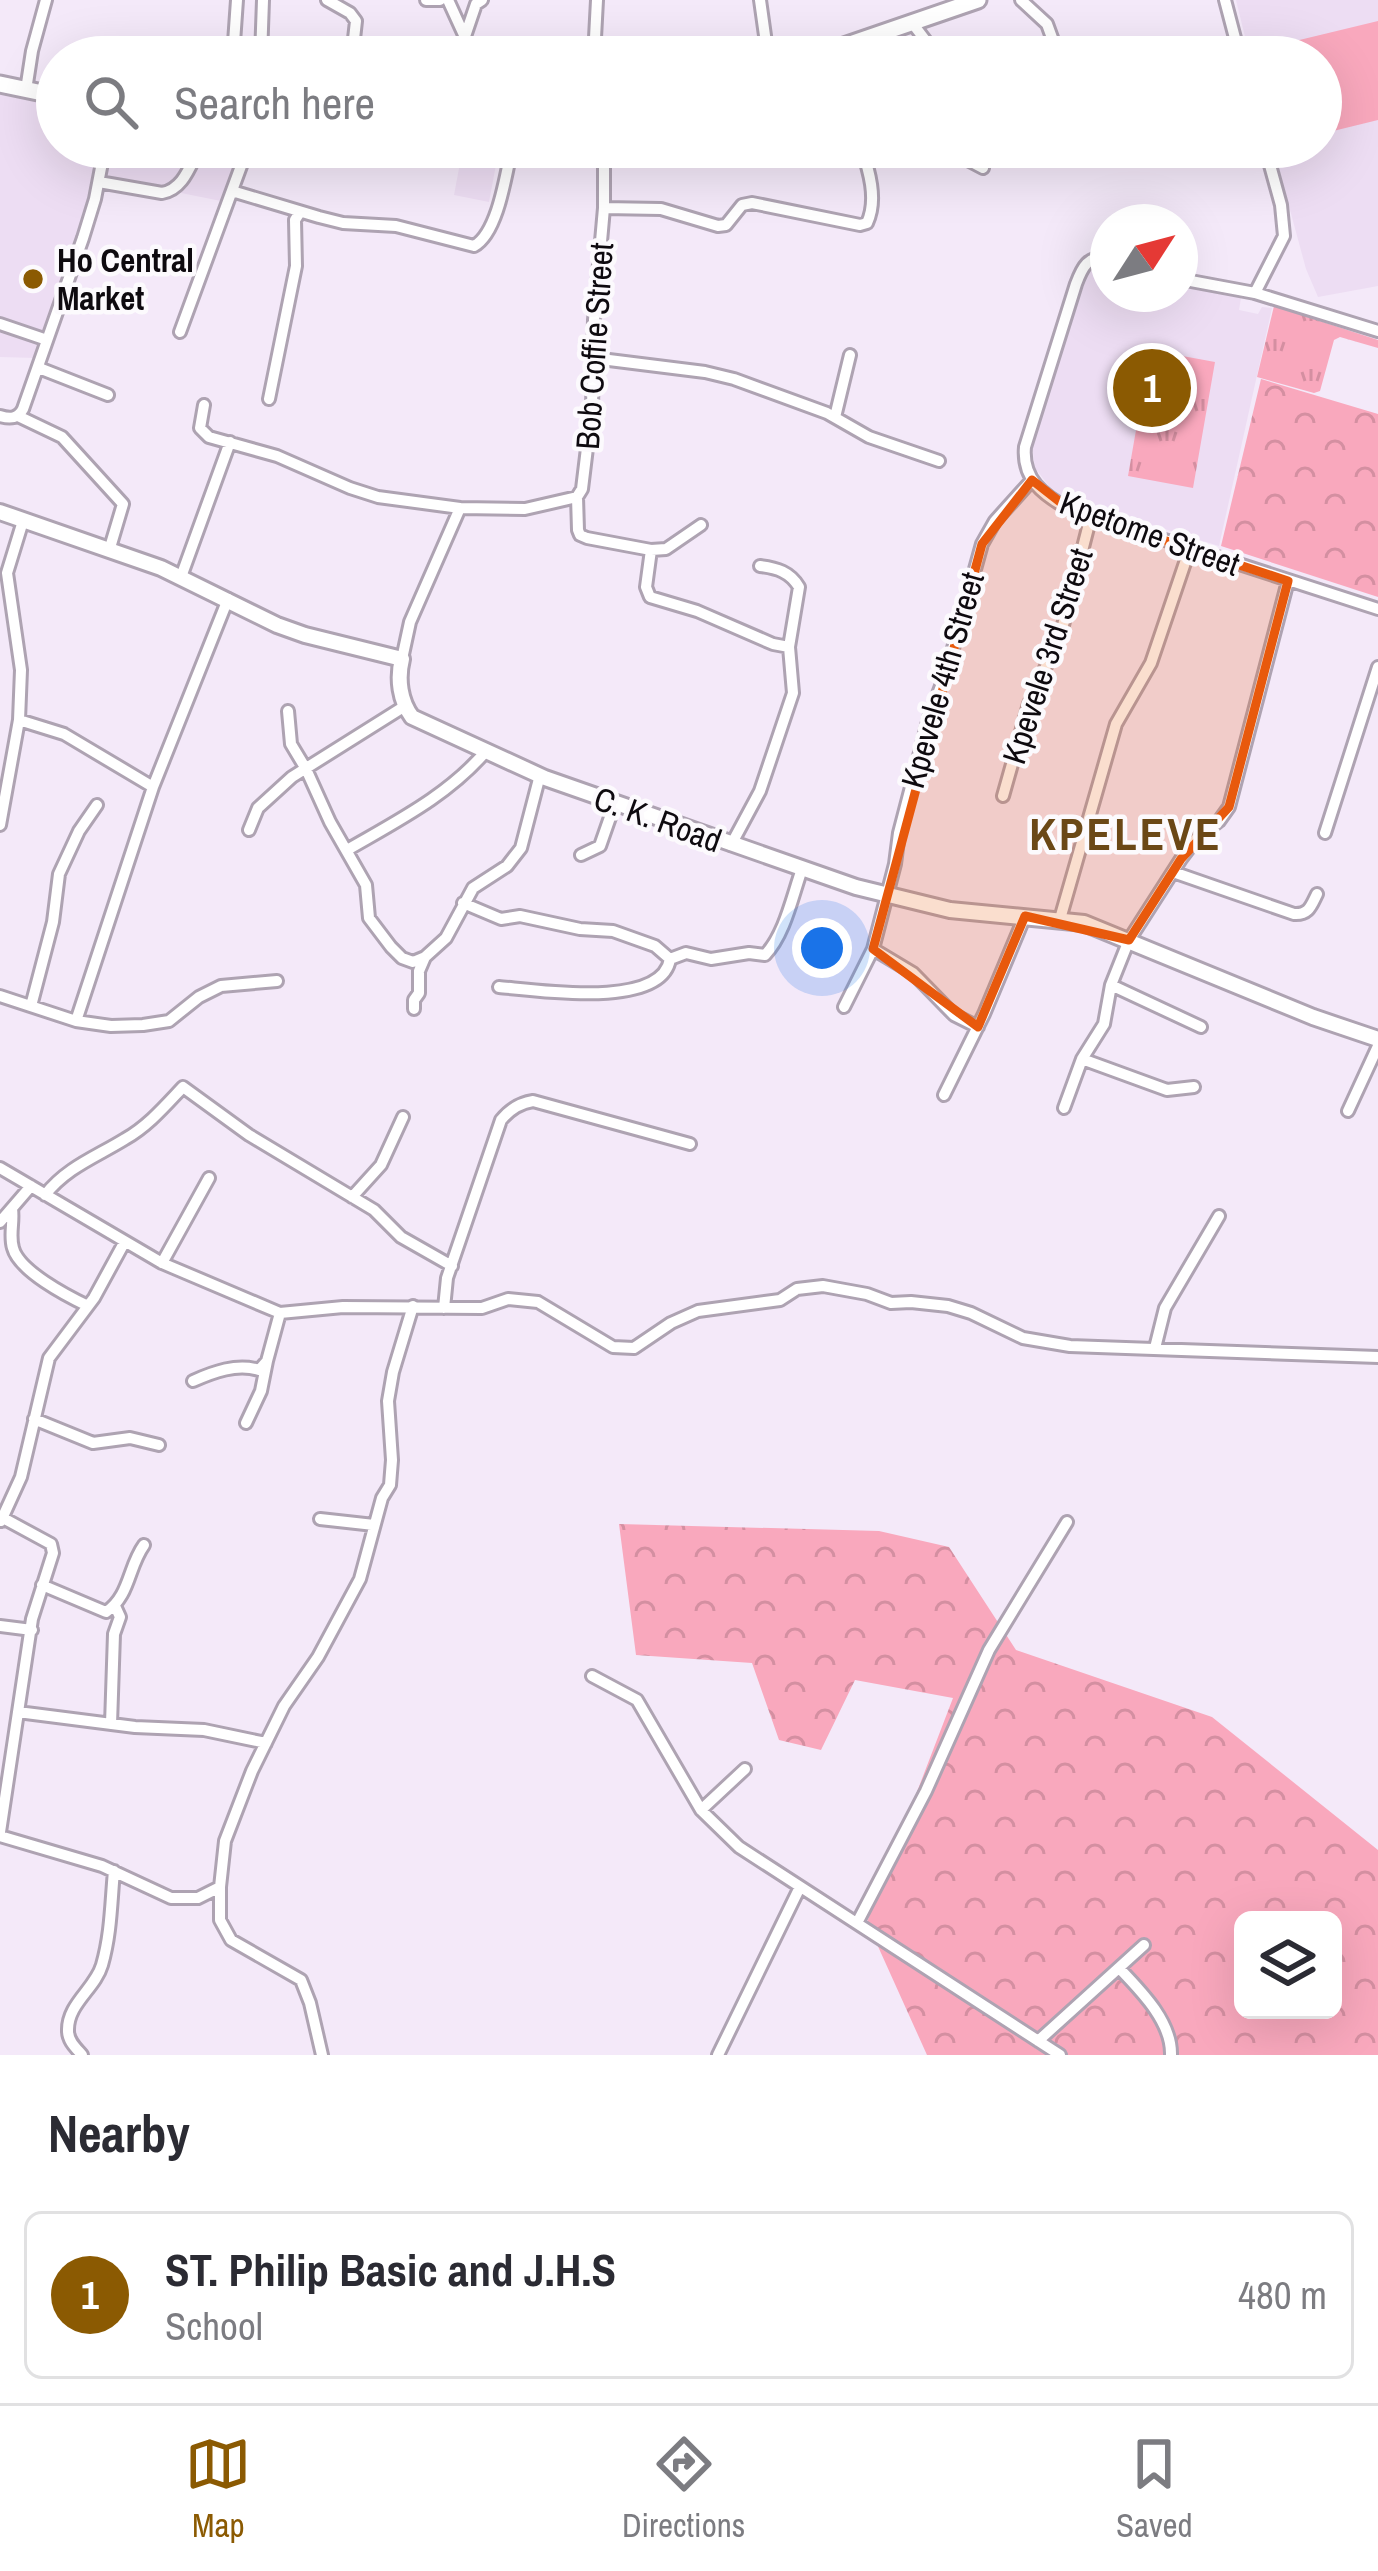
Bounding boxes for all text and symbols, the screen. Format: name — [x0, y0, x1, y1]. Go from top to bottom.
search box — [36, 36, 1342, 168]
icon: search — [78, 69, 144, 135]
text: Search here — [174, 72, 375, 133]
north arrow — [1090, 204, 1198, 312]
place label: Ho Central Market — [57, 238, 194, 320]
street label: Bob Coffie Street — [565, 241, 623, 451]
marker: Ho Central Market — [20, 266, 46, 292]
pin: 1 — [1113, 343, 1191, 433]
street label: Kpetome Street — [1054, 480, 1246, 586]
street label: Kpevele 3rd Street — [991, 543, 1103, 769]
street label: Kpevele 4th Street — [890, 567, 994, 793]
street label: C. K. Road — [588, 776, 728, 862]
district label: KPELEVE — [1029, 803, 1223, 864]
your location — [792, 918, 852, 978]
map controls — [1234, 1911, 1342, 2019]
button: layers — [1234, 1911, 1342, 2019]
text: Nearby — [48, 2099, 190, 2168]
text: ST. Philip Basic and J.H.S — [165, 2239, 616, 2300]
text: 1 — [81, 2269, 99, 2321]
text: 480 m — [1238, 2269, 1327, 2321]
text: School — [165, 2300, 263, 2352]
tab: Map — [185, 2431, 251, 2547]
tab: Directions — [622, 2431, 745, 2547]
tab: Saved — [1116, 2431, 1193, 2547]

